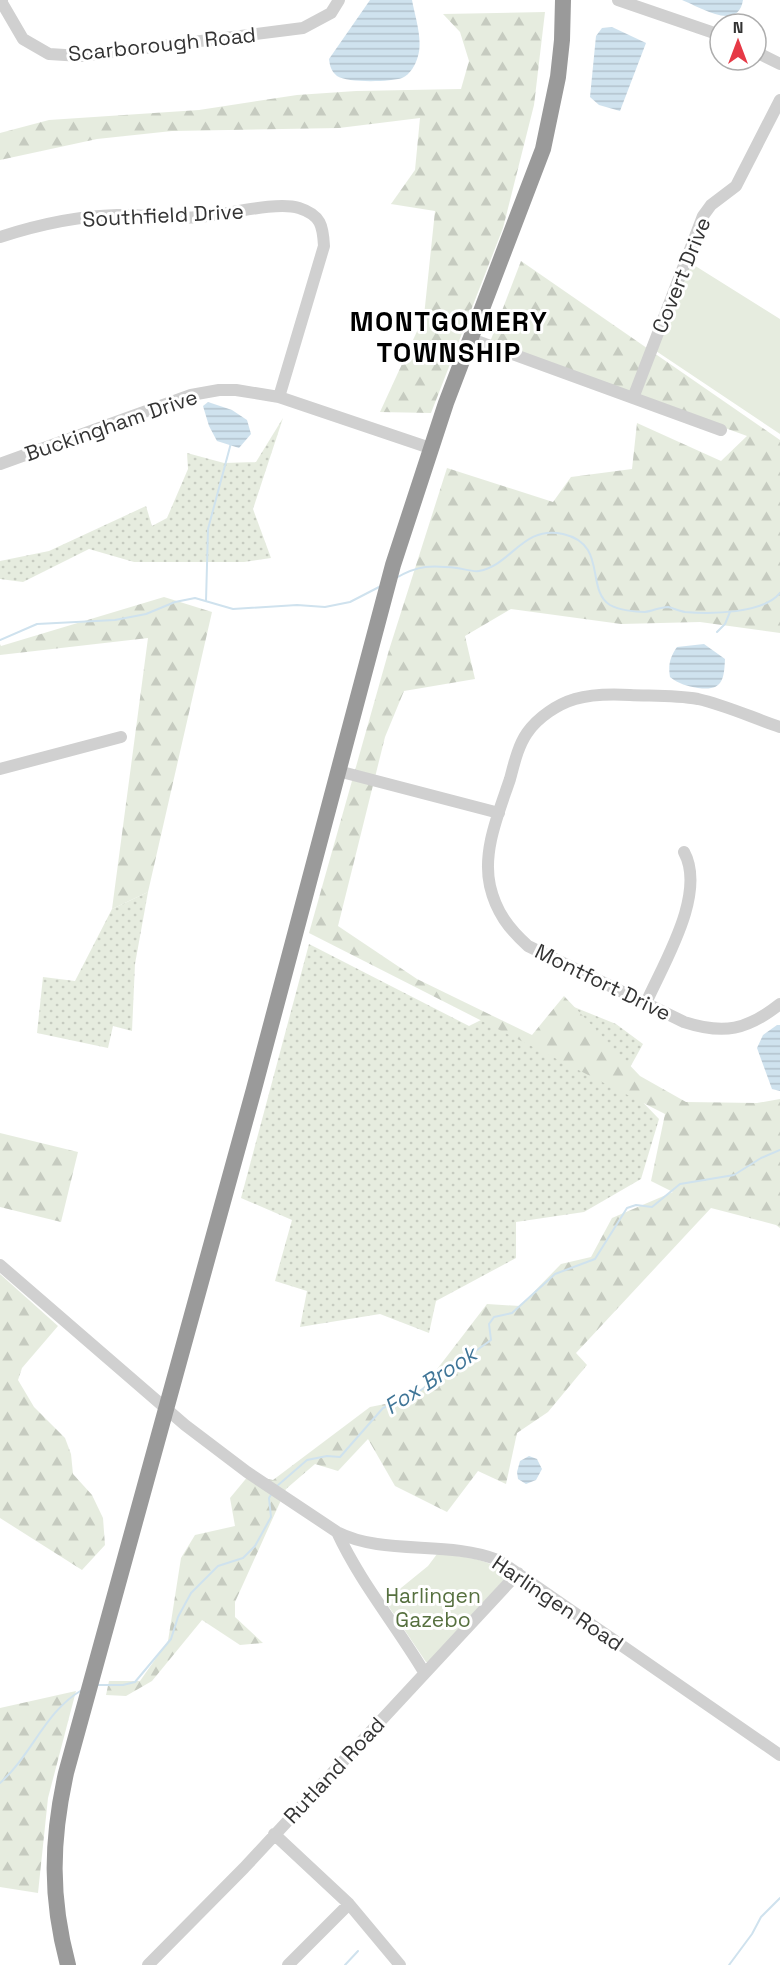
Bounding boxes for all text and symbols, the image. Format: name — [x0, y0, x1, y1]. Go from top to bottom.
north arrow — [708, 12, 768, 72]
text: N — [733, 17, 743, 38]
street label: Scarborough Road — [67, 21, 257, 67]
street label: Southfield Drive — [82, 197, 244, 233]
street label: Covert Drive — [646, 213, 716, 337]
district label: MONTGOMERY TOWNSHIP — [350, 304, 548, 370]
street label: Buckingham Drive — [21, 383, 201, 467]
street label: Montfort Drive — [531, 937, 675, 1027]
water label: Fox Brook — [378, 1339, 483, 1420]
street label: Harlingen Road — [487, 1549, 629, 1657]
park label: Harlingen Gazebo — [385, 1582, 481, 1633]
street label: Rutland Road — [278, 1711, 390, 1829]

